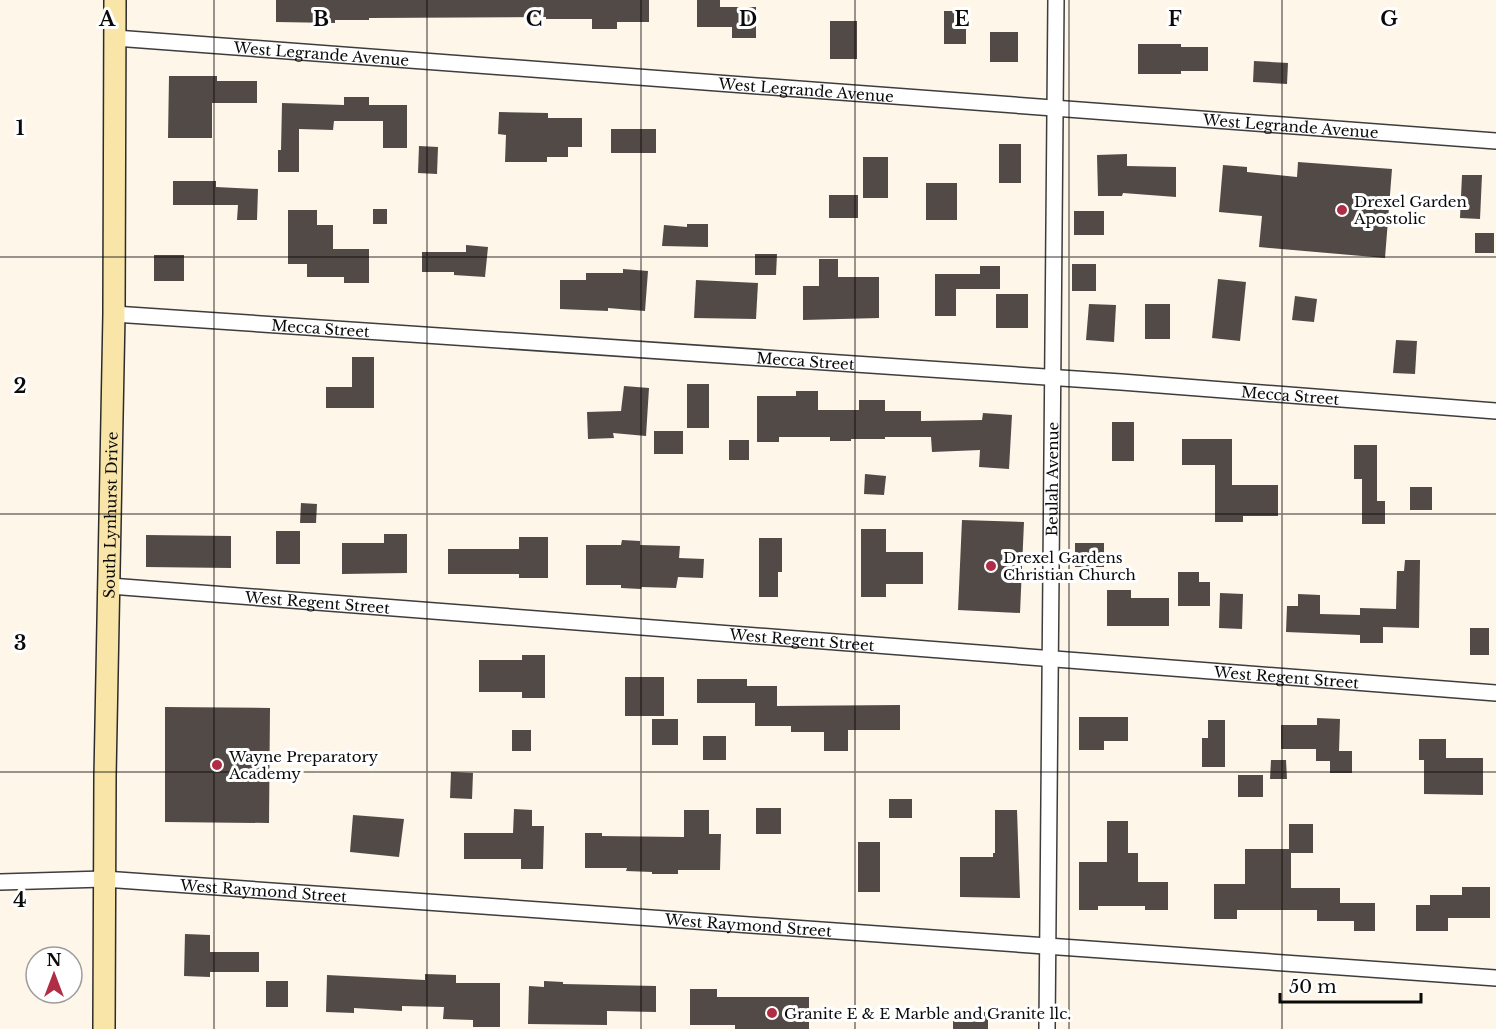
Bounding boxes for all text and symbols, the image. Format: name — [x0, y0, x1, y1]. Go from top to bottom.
text: A — [98, 7, 116, 31]
text: B — [313, 7, 329, 31]
text: C — [526, 7, 542, 31]
text: D — [739, 7, 757, 31]
text: E — [954, 7, 970, 31]
text: F — [1168, 7, 1182, 31]
text: G — [1380, 7, 1398, 31]
street label: West Legrande Avenue — [232, 37, 410, 69]
street label: West Legrande Avenue — [717, 73, 894, 106]
street label: West Legrande Avenue — [1201, 110, 1379, 142]
text: 1 — [16, 116, 25, 140]
place label: Drexel Garden Apostolic — [1353, 192, 1467, 228]
marker: Drexel Garden Apostolic — [1335, 203, 1349, 217]
street label: Mecca Street — [271, 315, 371, 341]
street label: Mecca Street — [756, 348, 855, 374]
text: 2 — [13, 374, 27, 398]
street label: Mecca Street — [1240, 382, 1340, 408]
street label: Beulah Avenue — [1042, 422, 1062, 536]
street label: South Lynhurst Drive — [99, 431, 121, 599]
place label: Drexel Gardens Christian Church — [1003, 548, 1136, 584]
marker: Drexel Gardens Christian Church — [984, 559, 998, 573]
street label: West Regent Street — [243, 587, 391, 617]
street label: West Regent Street — [728, 624, 875, 655]
text: 3 — [14, 631, 26, 655]
street label: West Regent Street — [1212, 662, 1360, 692]
place label: Wayne Preparatory Academy — [228, 747, 379, 783]
marker: Wayne Preparatory Academy — [210, 758, 224, 772]
street label: West Raymond Street — [178, 875, 348, 906]
text: 4 — [13, 888, 27, 912]
street label: West Raymond Street — [663, 909, 833, 940]
north arrow — [24, 945, 84, 1005]
text: N — [46, 950, 62, 970]
scale bar — [1280, 966, 1421, 1004]
text: 50 m — [1289, 976, 1337, 998]
place label: Granite E & E Marble and Granite llc. — [784, 1004, 1071, 1023]
marker: Granite E & E Marble and Granite llc. — [765, 1006, 779, 1020]

